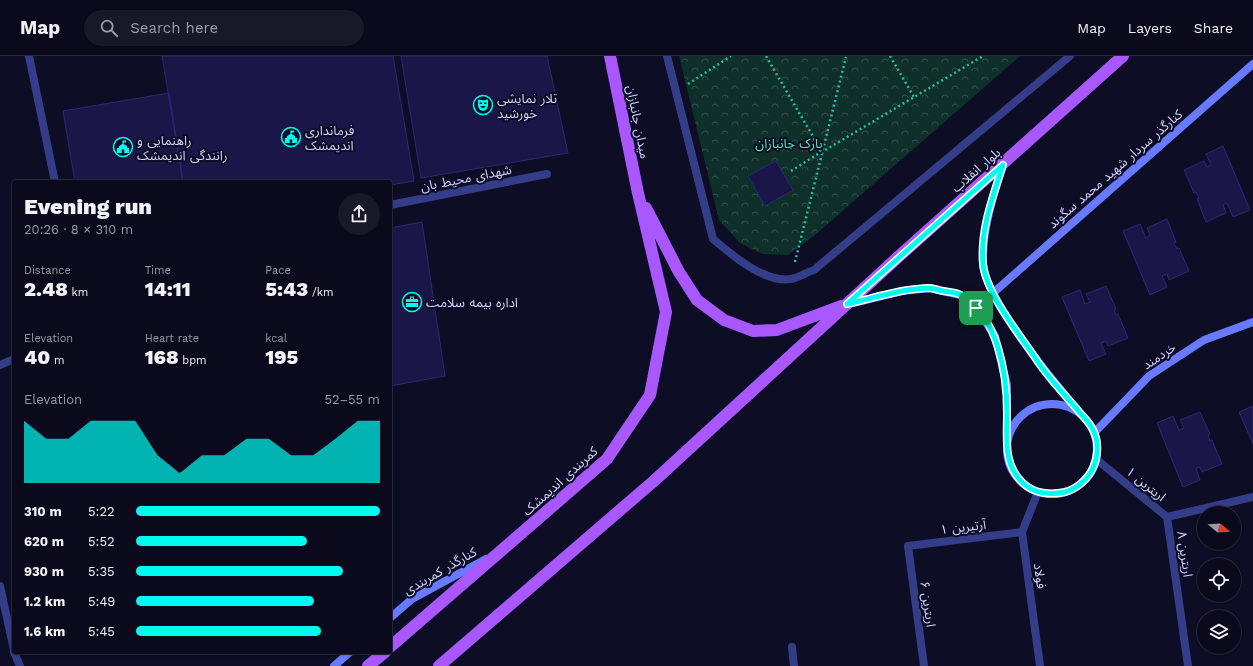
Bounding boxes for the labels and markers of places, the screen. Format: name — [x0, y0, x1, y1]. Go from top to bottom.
place label: تلار نمایشی خورشید — [497, 91, 557, 121]
theatre icon: تلار نمایشی خورشید — [472, 94, 494, 116]
place label: فرمانداری اندیمشک — [305, 123, 354, 153]
public building icon: فرمانداری اندیمشک — [280, 126, 302, 148]
place label: راهنمایی و رانندگی اندیمشک — [137, 133, 227, 164]
public building icon: راهنمایی و رانندگی اندیمشک — [112, 136, 134, 158]
office icon: اداره بیمه سلامت — [401, 291, 423, 313]
pin — [959, 291, 993, 325]
place label: اداره بیمه سلامت — [426, 295, 518, 310]

